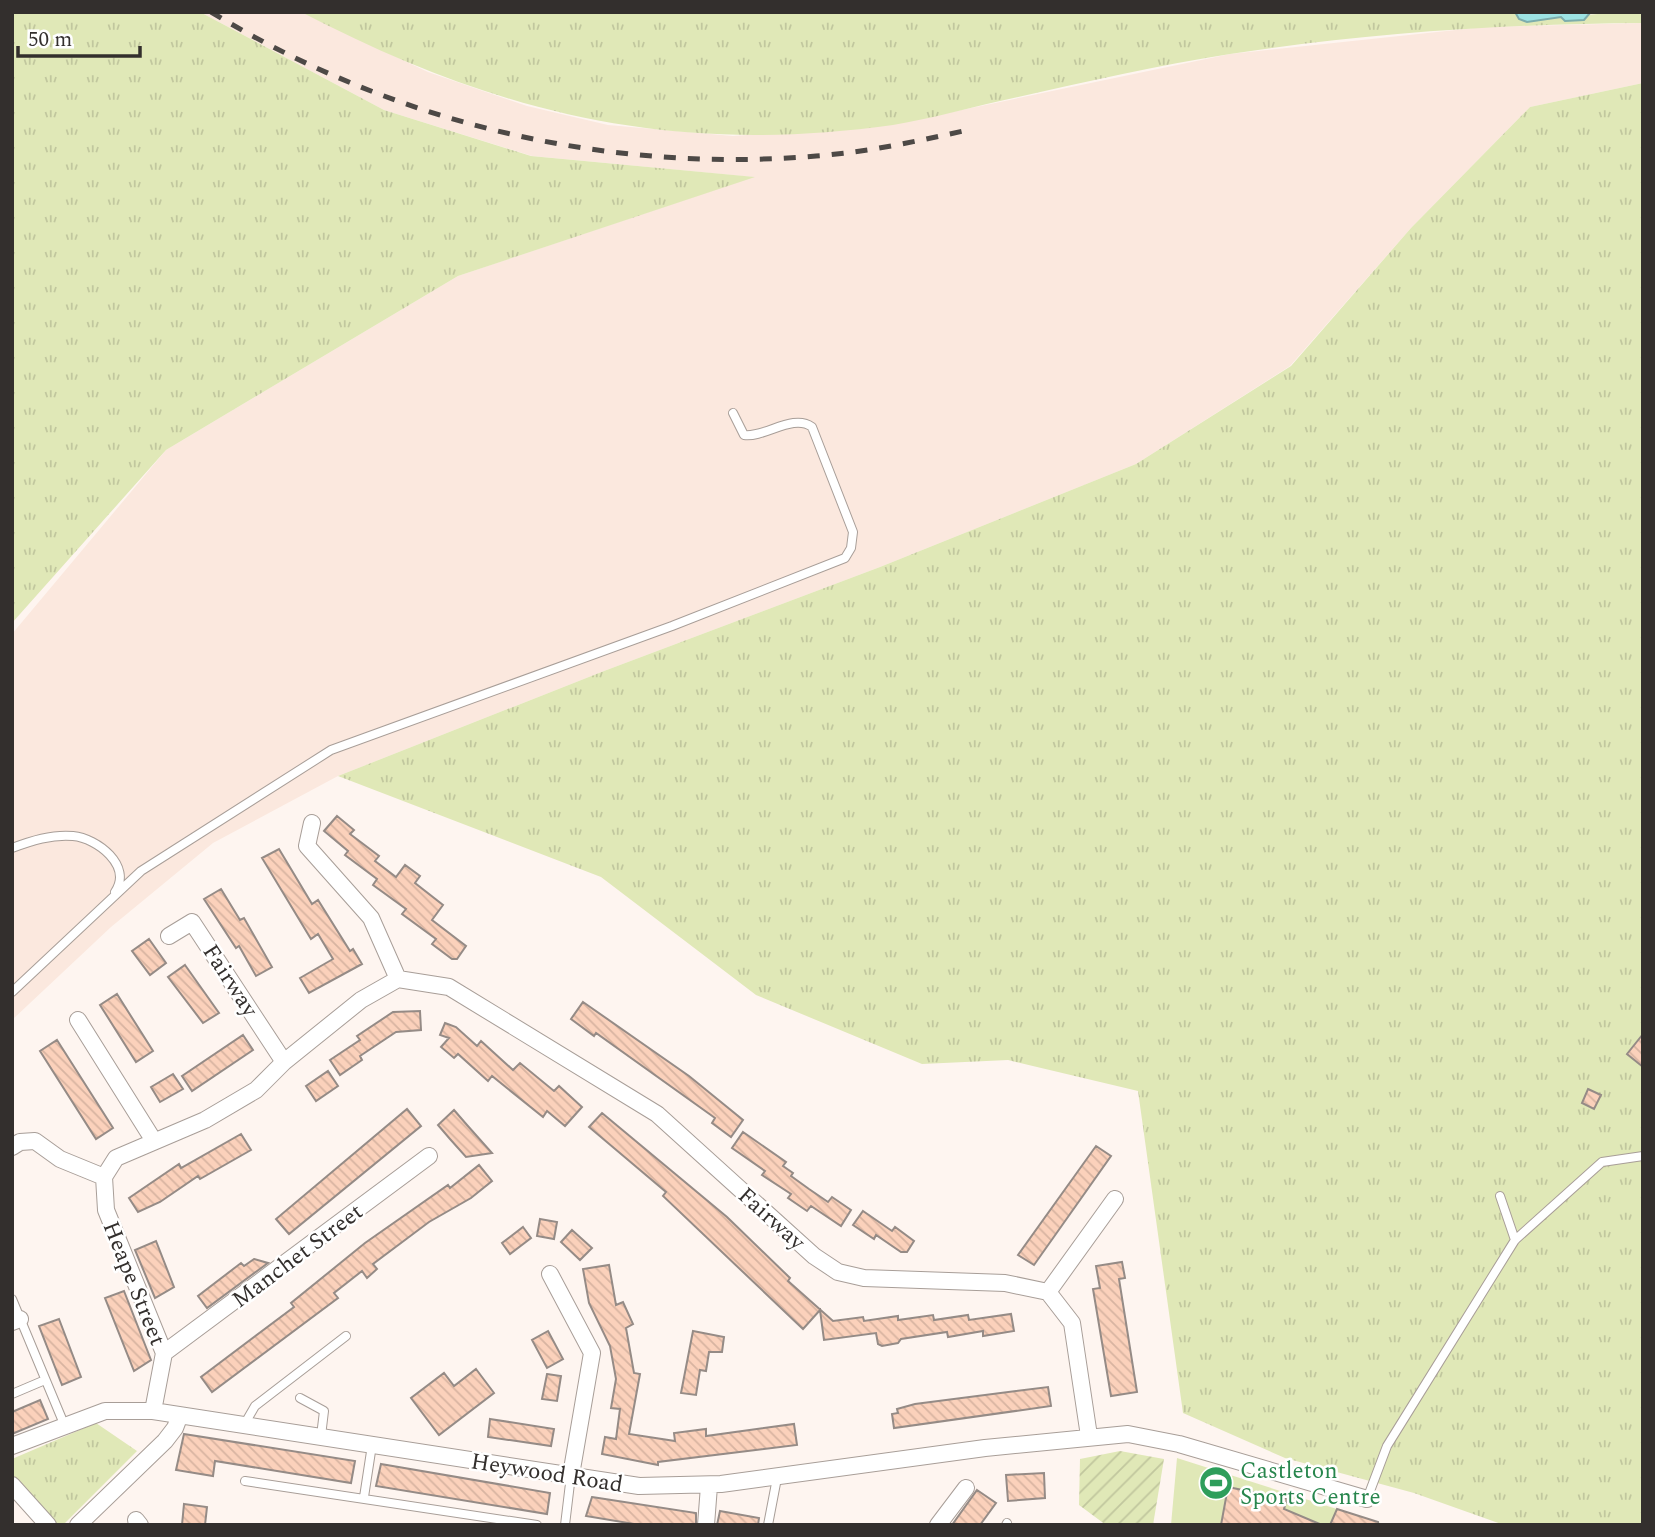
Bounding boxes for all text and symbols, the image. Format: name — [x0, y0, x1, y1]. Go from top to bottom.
scale bar — [18, 14, 140, 58]
text: 50 m — [28, 24, 72, 56]
street label: Fairway — [193, 937, 267, 1025]
street label: Fairway — [729, 1179, 813, 1260]
street label: Manchet Street — [225, 1195, 371, 1317]
street label: Heape Street — [93, 1216, 174, 1351]
street label: Heywood Road — [468, 1444, 626, 1503]
place label: Castleton Sports Centre — [1240, 1454, 1381, 1515]
sports icon: Castleton Sports Centre — [1197, 1464, 1235, 1502]

